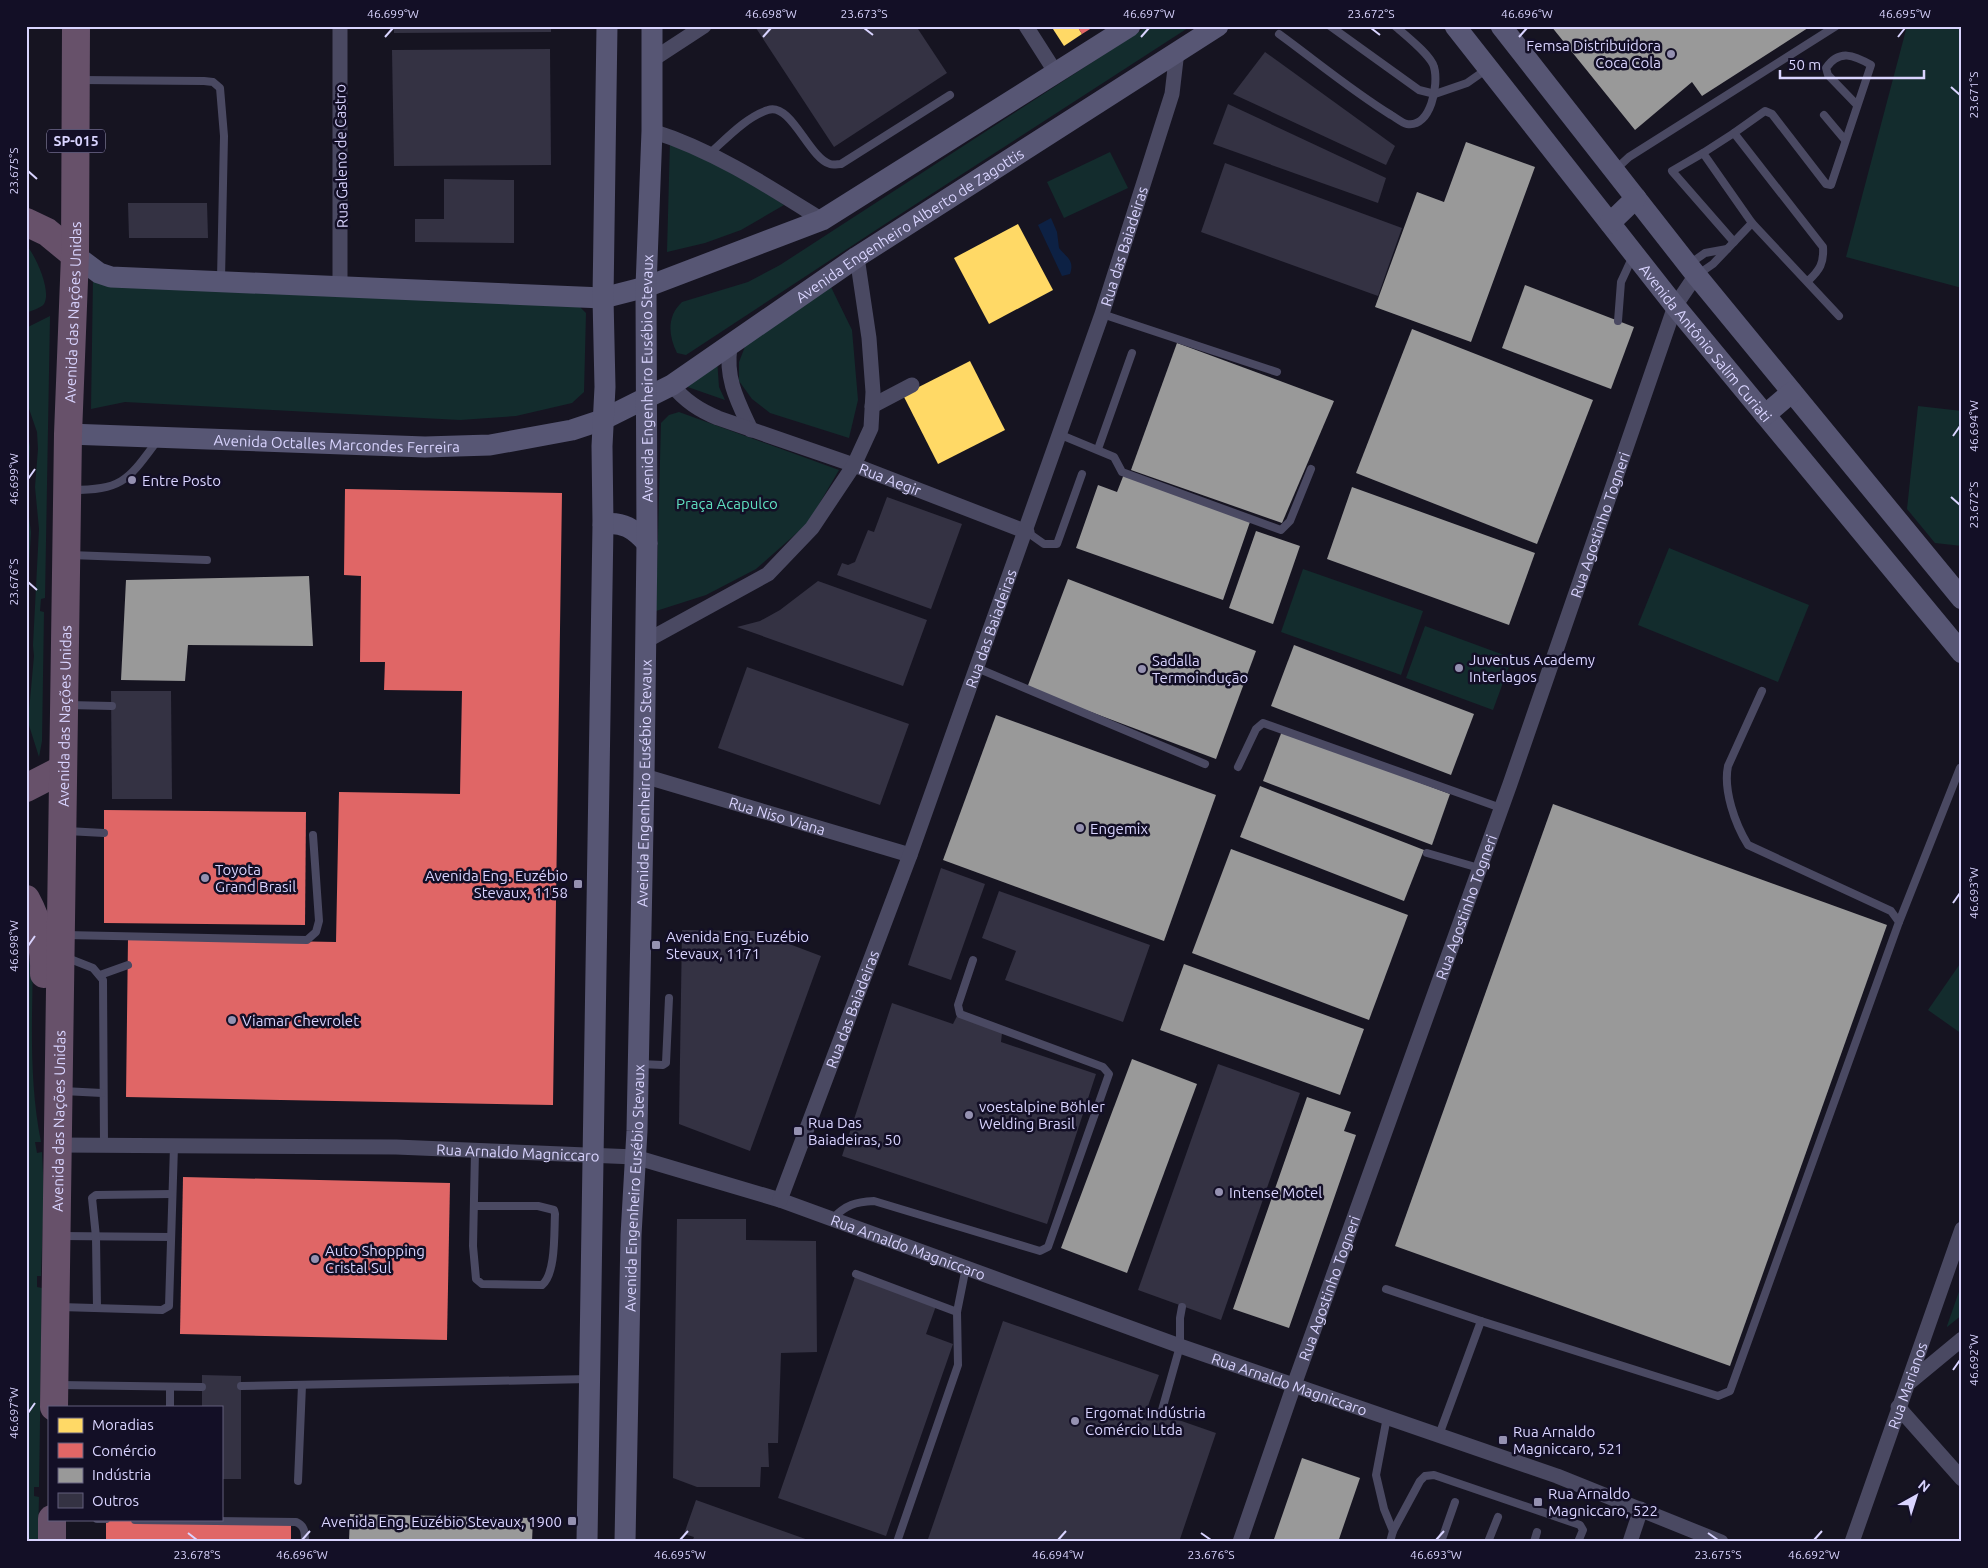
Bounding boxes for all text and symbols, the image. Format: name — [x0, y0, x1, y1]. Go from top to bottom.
text: 46.699°W — [367, 7, 419, 20]
text: 46.698°W — [745, 7, 797, 20]
text: 23.673°S — [841, 7, 887, 20]
text: 46.697°W — [1123, 7, 1175, 20]
text: 23.672°S — [1348, 7, 1394, 20]
text: 46.696°W — [1501, 7, 1553, 20]
text: 46.695°W — [1879, 7, 1931, 20]
place label: Femsa Distribuidora Coca Cola — [1526, 37, 1661, 71]
marker: Femsa Distribuidora Coca Cola — [1665, 48, 1677, 60]
scale bar — [1780, 48, 1924, 80]
text: 50 m — [1788, 56, 1821, 73]
text: 23.671°S — [1967, 72, 1980, 118]
street label: Rua Galeno de Castro — [331, 84, 351, 228]
road number: SP-015 — [47, 130, 105, 152]
street label: Avenida Engenheiro Alberto de Zagottis — [792, 144, 1027, 305]
text: 23.675°S — [7, 148, 20, 194]
street label: Rua das Baiadeiras — [1097, 184, 1151, 308]
street label: Avenida das Nações Unidas — [61, 221, 84, 403]
street label: Avenida Engenheiro Eusébio Stevaux — [637, 254, 656, 502]
street label: Avenida Antônio Salim Curiati — [1637, 260, 1775, 425]
text: 46.694°W — [1967, 400, 1980, 452]
street label: Avenida Octalles Marcondes Ferreira — [213, 431, 460, 456]
street label: Rua Agostinho Togneri — [1567, 450, 1633, 600]
text: 46.699°W — [7, 453, 20, 505]
street label: Rua Aegir — [857, 459, 924, 499]
place label: Entre Posto — [142, 472, 221, 489]
marker: Entre Posto — [126, 474, 138, 486]
text: 23.672°S — [1967, 482, 1980, 528]
park label: Praça Acapulco — [676, 495, 778, 512]
text: 23.676°S — [7, 559, 20, 605]
street label: Rua das Baiadeiras — [961, 567, 1019, 690]
street label: Avenida das Nações Unidas — [54, 625, 74, 807]
place label: Juventus Academy Interlagos — [1469, 651, 1595, 685]
place label: Sadalla Termoindução — [1152, 652, 1248, 686]
street label: Avenida Engenheiro Eusébio Stevaux — [633, 659, 654, 907]
marker: Juventus Academy Interlagos — [1453, 662, 1465, 674]
marker: Sadalla Termoindução — [1136, 663, 1148, 675]
street label: Rua Niso Viana — [727, 793, 828, 838]
place label: Engemix — [1090, 820, 1148, 837]
marker: Engemix — [1074, 822, 1086, 834]
street label: Rua Agostinho Togneri — [1432, 832, 1500, 982]
place label: Toyota Grand Brasil — [215, 861, 296, 895]
place label: Avenida Eng. Euzébio Stevaux, 1158 — [425, 867, 568, 901]
text: 46.693°W — [1967, 867, 1980, 919]
marker: Toyota Grand Brasil — [199, 872, 211, 884]
marker: Avenida Eng. Euzébio Stevaux, 1158 — [572, 878, 584, 890]
text: 46.698°W — [7, 920, 20, 972]
place label: Avenida Eng. Euzébio Stevaux, 1171 — [666, 928, 809, 962]
marker: Avenida Eng. Euzébio Stevaux, 1171 — [650, 939, 662, 951]
street label: Rua das Baiadeiras — [822, 948, 882, 1070]
place label: Viamar Chevrolet — [242, 1012, 359, 1029]
marker: Viamar Chevrolet — [226, 1014, 238, 1026]
street label: Avenida das Nações Unidas — [48, 1030, 68, 1212]
street label: Avenida Engenheiro Eusébio Stevaux — [621, 1064, 647, 1312]
place label: voestalpine Böhler Welding Brasil — [979, 1098, 1105, 1132]
marker: voestalpine Böhler Welding Brasil — [963, 1109, 975, 1121]
place label: Rua Das Baiadeiras, 50 — [808, 1114, 901, 1148]
marker: Rua Das Baiadeiras, 50 — [792, 1125, 804, 1137]
street label: Rua Arnaldo Magniccaro — [436, 1140, 600, 1164]
place label: Intense Motel — [1229, 1184, 1322, 1201]
marker: Intense Motel — [1213, 1186, 1225, 1198]
street label: Rua Arnaldo Magniccaro — [829, 1211, 988, 1283]
street label: Rua Agostinho Togneri — [1295, 1213, 1363, 1363]
place label: Auto Shopping Cristal Sul — [325, 1242, 425, 1276]
marker: Auto Shopping Cristal Sul — [309, 1253, 321, 1265]
text: 46.692°W — [1967, 1334, 1980, 1386]
street label: Rua Marianos — [1884, 1340, 1930, 1431]
street label: Rua Arnaldo Magniccaro — [1209, 1349, 1369, 1418]
text: 46.697°W — [7, 1387, 20, 1439]
place label: Ergomat Indústria Comércio Ltda — [1085, 1404, 1206, 1438]
legend — [48, 1406, 222, 1520]
marker: Ergomat Indústria Comércio Ltda — [1069, 1415, 1081, 1427]
text: Moradias — [92, 1416, 154, 1433]
place label: Rua Arnaldo Magniccaro, 521 — [1513, 1423, 1623, 1457]
marker: Rua Arnaldo Magniccaro, 521 — [1497, 1434, 1509, 1446]
text: Comércio — [92, 1442, 156, 1459]
text: Indústria — [92, 1466, 151, 1483]
north arrow — [1890, 1470, 1940, 1520]
text: N — [1915, 1476, 1933, 1495]
place label: Rua Arnaldo Magniccaro, 522 — [1548, 1485, 1658, 1519]
text: Outros — [92, 1492, 139, 1509]
marker: Rua Arnaldo Magniccaro, 522 — [1532, 1496, 1544, 1508]
place label: Avenida Eng. Euzébio Stevaux, 1900 — [321, 1513, 562, 1530]
marker: Avenida Eng. Euzébio Stevaux, 1900 — [566, 1515, 578, 1527]
text: 23.678°S — [174, 1548, 220, 1561]
text: 46.696°W — [276, 1548, 328, 1561]
text: 46.695°W — [654, 1548, 706, 1561]
text: 46.694°W — [1032, 1548, 1084, 1561]
text: 23.676°S — [1188, 1548, 1234, 1561]
text: 46.693°W — [1410, 1548, 1462, 1561]
text: 23.675°S — [1695, 1548, 1741, 1561]
text: 46.692°W — [1788, 1548, 1840, 1561]

